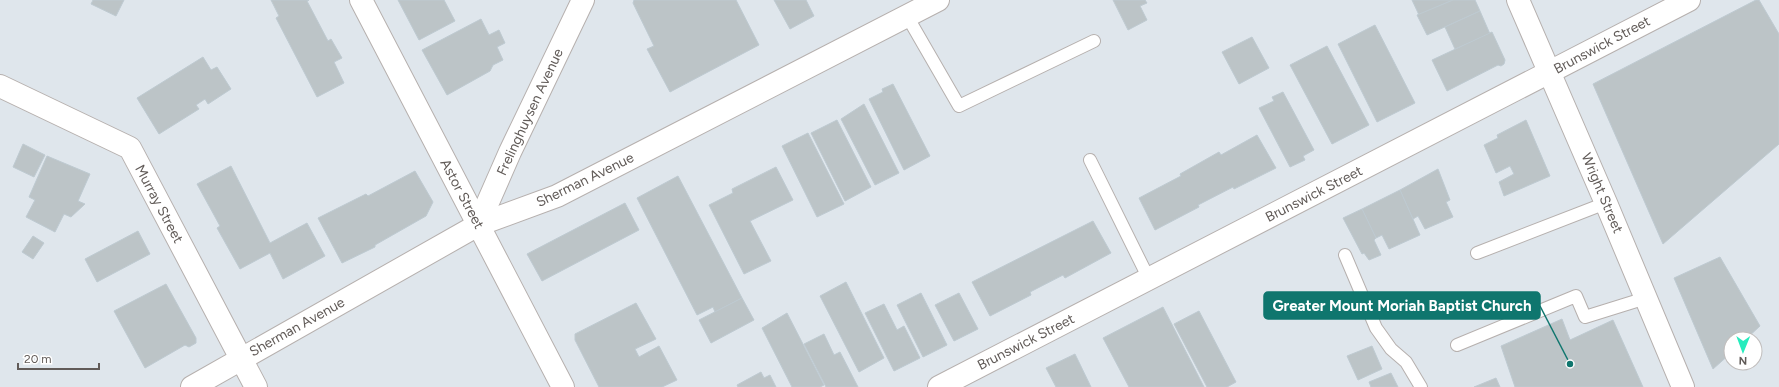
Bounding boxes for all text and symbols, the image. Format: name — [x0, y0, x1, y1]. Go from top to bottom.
street label: Brunswick Street — [1551, 12, 1653, 78]
street label: Frelinghuysen Avenue — [493, 46, 567, 178]
street label: Sherman Avenue — [533, 149, 637, 211]
street label: Wright Street — [1577, 150, 1627, 236]
street label: Astor Street — [436, 156, 488, 232]
street label: Murray Street — [131, 162, 187, 246]
street label: Brunswick Street — [1263, 162, 1365, 226]
callout: Greater Mount Moriah Baptist Church — [1264, 292, 1540, 319]
street label: Sherman Avenue — [246, 294, 348, 360]
text: Greater Mount Moriah Baptist Church — [1272, 297, 1532, 315]
street label: Brunswick Street — [975, 310, 1077, 374]
north arrow — [1723, 331, 1763, 371]
scale bar — [18, 345, 99, 371]
text: 20 m — [24, 352, 52, 366]
text: N — [1738, 354, 1747, 367]

